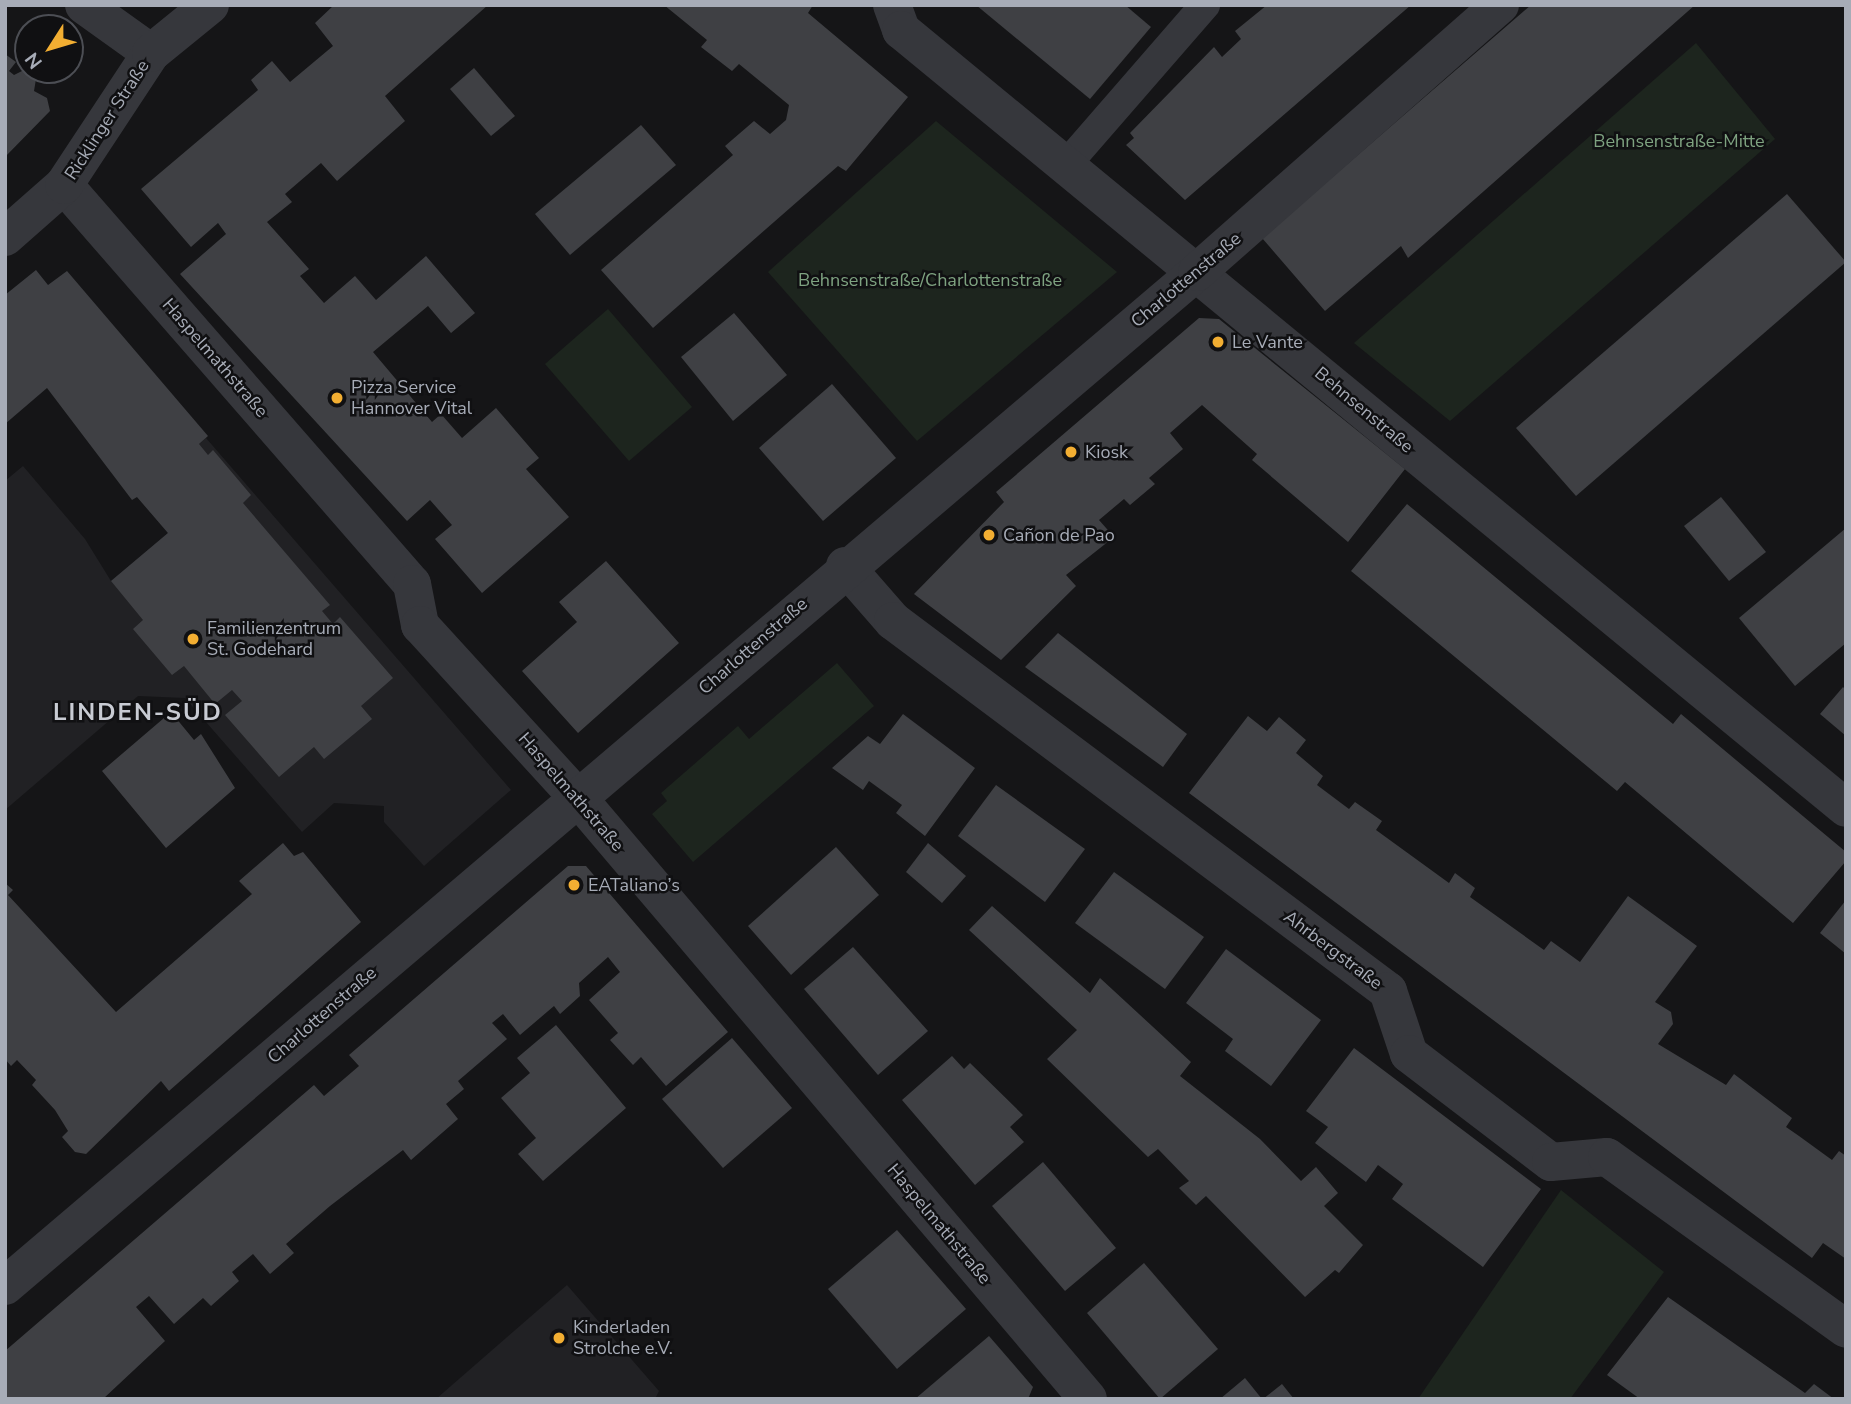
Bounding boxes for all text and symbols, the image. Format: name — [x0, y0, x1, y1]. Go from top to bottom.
north arrow — [14, 14, 84, 84]
text: N — [19, 47, 48, 74]
street label: Ricklinger Straße — [60, 56, 154, 184]
park label: Behnsenstraße-Mitte — [1593, 130, 1765, 152]
street label: Charlottenstraße — [1127, 228, 1245, 332]
park label: Behnsenstraße/Charlottenstraße — [798, 269, 1062, 291]
street label: Haspelmathstraße — [158, 294, 272, 422]
place label: Le Vante — [1232, 331, 1303, 353]
marker: Le Vante — [1210, 334, 1226, 350]
street label: Behnsenstraße — [1310, 362, 1418, 458]
place label: Pizza Service Hannover Vital — [351, 377, 472, 420]
marker: Pizza Service Hannover Vital — [329, 390, 345, 406]
place label: Kiosk — [1085, 441, 1128, 463]
marker: Kiosk — [1063, 444, 1079, 460]
place label: Cañon de Pao — [1003, 524, 1115, 546]
marker: Cañon de Pao — [981, 527, 997, 543]
street label: Charlottenstraße — [694, 593, 812, 699]
place label: Familienzentrum St. Godehard — [207, 618, 341, 660]
marker: Familienzentrum St. Godehard — [185, 631, 201, 647]
district label: LINDEN-SÜD — [54, 699, 222, 727]
street label: Haspelmathstraße — [514, 728, 628, 856]
place label: EATaliano’s — [588, 874, 680, 896]
marker: EATaliano’s — [566, 877, 582, 893]
street label: Ahrbergstraße — [1279, 906, 1387, 994]
street label: Charlottenstraße — [263, 962, 381, 1068]
street label: Haspelmathstraße — [882, 1160, 996, 1288]
place label: Kinderladen Strolche e.V. — [573, 1317, 673, 1360]
marker: Kinderladen Strolche e.V. — [551, 1330, 567, 1346]

